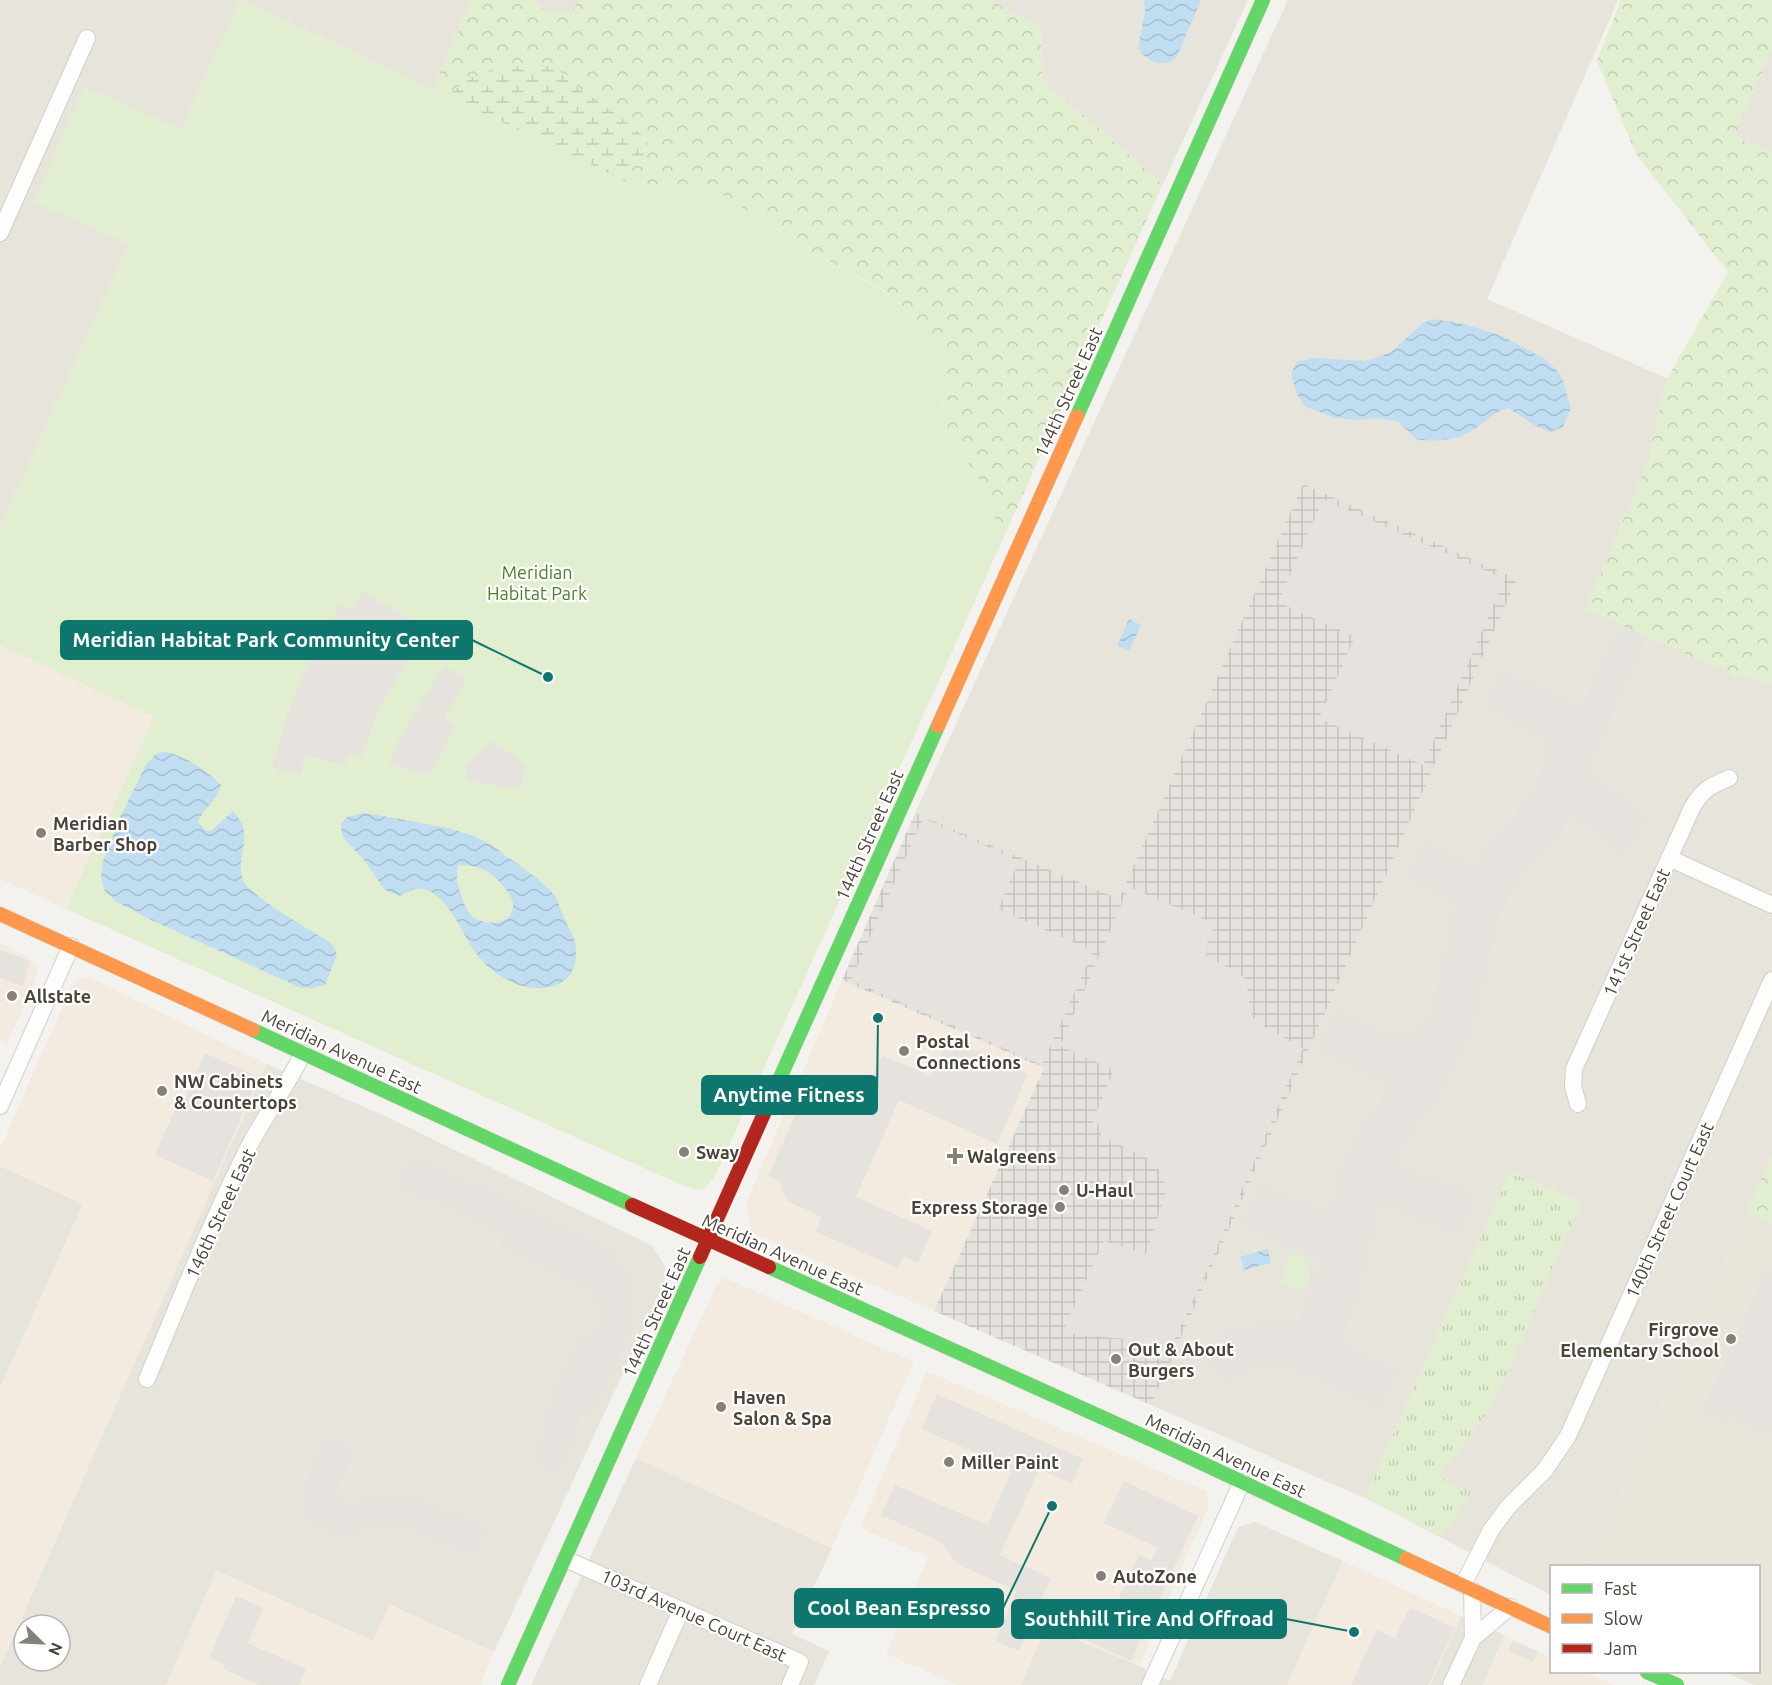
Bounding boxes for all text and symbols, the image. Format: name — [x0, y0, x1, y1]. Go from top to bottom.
street label: 144th Street East — [1030, 324, 1106, 460]
park label: Meridian Habitat Park — [487, 562, 587, 603]
callout: Meridian Habitat Park Community Center — [61, 621, 472, 659]
text: Meridian Habitat Park Community Center — [73, 628, 460, 651]
street label: 144th Street East — [831, 767, 907, 903]
place label: Meridian Barber Shop — [53, 813, 157, 854]
marker: Meridian Barber Shop — [34, 826, 48, 840]
street label: 141st Street East — [1599, 865, 1673, 999]
place label: Allstate — [24, 986, 91, 1006]
marker: Allstate — [5, 989, 19, 1003]
street label: Meridian Avenue East — [259, 1005, 425, 1097]
place label: Postal Connections — [916, 1031, 1021, 1072]
marker: Postal Connections — [897, 1044, 911, 1058]
place label: NW Cabinets & Countertops — [174, 1071, 297, 1112]
callout: Anytime Fitness — [702, 1076, 877, 1114]
text: Anytime Fitness — [713, 1083, 865, 1106]
marker: NW Cabinets & Countertops — [155, 1084, 169, 1098]
street label: 140th Street Court East — [1621, 1119, 1717, 1301]
place label: Sway — [696, 1142, 740, 1162]
street label: 146th Street East — [181, 1145, 259, 1281]
marker: Sway — [677, 1145, 691, 1159]
place label: Walgreens — [967, 1146, 1056, 1166]
marker: Walgreens — [948, 1149, 962, 1163]
place label: U-Haul — [1076, 1180, 1134, 1200]
marker: U-Haul — [1057, 1183, 1071, 1197]
place label: Express Storage — [911, 1197, 1048, 1217]
marker: Express Storage — [1053, 1200, 1067, 1214]
street label: Meridian Avenue East — [699, 1209, 867, 1299]
street label: 144th Street East — [618, 1244, 694, 1380]
place label: Firgrove Elementary School — [1560, 1319, 1720, 1360]
marker: Firgrove Elementary School — [1724, 1332, 1738, 1346]
place label: Out & About Burgers — [1128, 1339, 1234, 1380]
marker: Out & About Burgers — [1109, 1352, 1123, 1366]
place label: Haven Salon & Spa — [733, 1387, 832, 1428]
marker: Haven Salon & Spa — [714, 1400, 728, 1414]
street label: Meridian Avenue East — [1143, 1409, 1309, 1501]
place label: Miller Paint — [961, 1452, 1059, 1472]
marker: Miller Paint — [942, 1455, 956, 1469]
street label: 103rd Avenue Court East — [598, 1565, 790, 1665]
legend — [1550, 1565, 1760, 1673]
place label: AutoZone — [1113, 1566, 1197, 1586]
marker: AutoZone — [1094, 1569, 1108, 1583]
text: Fast — [1604, 1578, 1637, 1598]
callout: Cool Bean Espresso — [795, 1589, 1003, 1627]
text: Cool Bean Espresso — [807, 1596, 991, 1619]
callout: Southhill Tire And Offroad — [1012, 1600, 1286, 1638]
text: Southhill Tire And Offroad — [1024, 1607, 1274, 1630]
text: Slow — [1604, 1608, 1643, 1628]
north arrow — [12, 1613, 72, 1673]
text: Jam — [1604, 1638, 1638, 1658]
text: N — [45, 1640, 66, 1658]

